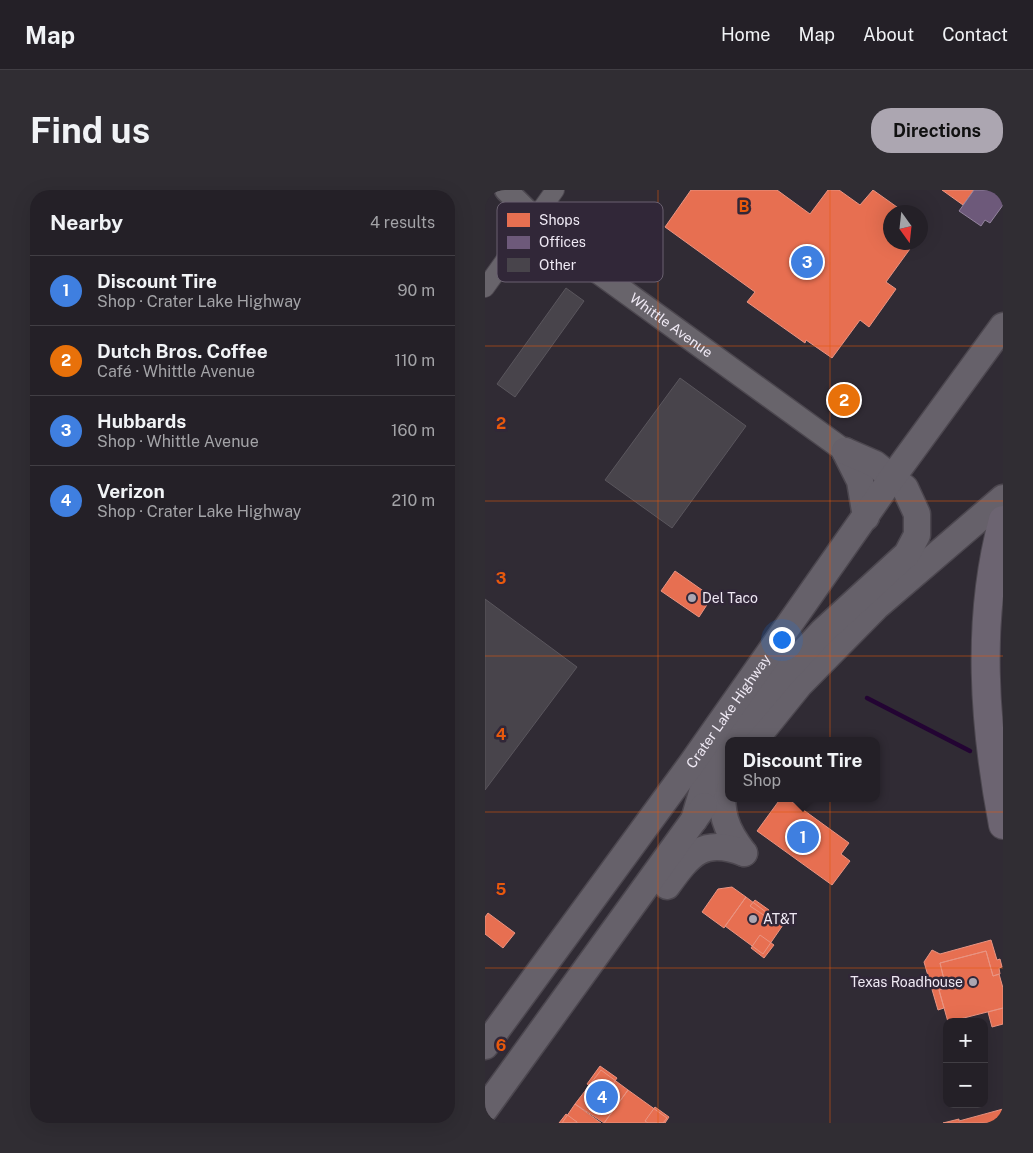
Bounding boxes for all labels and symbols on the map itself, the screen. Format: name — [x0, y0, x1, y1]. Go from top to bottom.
text: B — [739, 197, 750, 216]
legend — [497, 202, 663, 282]
north arrow — [883, 205, 928, 250]
text: Shops — [539, 212, 580, 228]
text: Offices — [539, 234, 586, 250]
pin: 3 — [791, 243, 823, 281]
text: Other — [539, 257, 576, 273]
street label: Whittle Avenue — [627, 290, 716, 361]
pin: 2 — [828, 381, 860, 419]
text: 2 — [496, 414, 506, 433]
text: 3 — [496, 569, 506, 588]
place label: Del Taco — [702, 590, 758, 606]
marker: Del Taco — [686, 592, 698, 604]
your location — [769, 627, 795, 653]
street label: Crater Lake Highway — [683, 651, 774, 771]
text: 4 — [496, 725, 507, 744]
pin: 1 — [787, 818, 819, 856]
text: 5 — [496, 880, 507, 899]
place label: AT&T — [763, 911, 797, 927]
marker: AT&T — [747, 913, 759, 925]
place label: Texas Roadhouse — [850, 974, 963, 990]
marker: Texas Roadhouse — [967, 976, 979, 988]
text: 6 — [496, 1036, 506, 1055]
pin: 4 — [586, 1078, 618, 1116]

